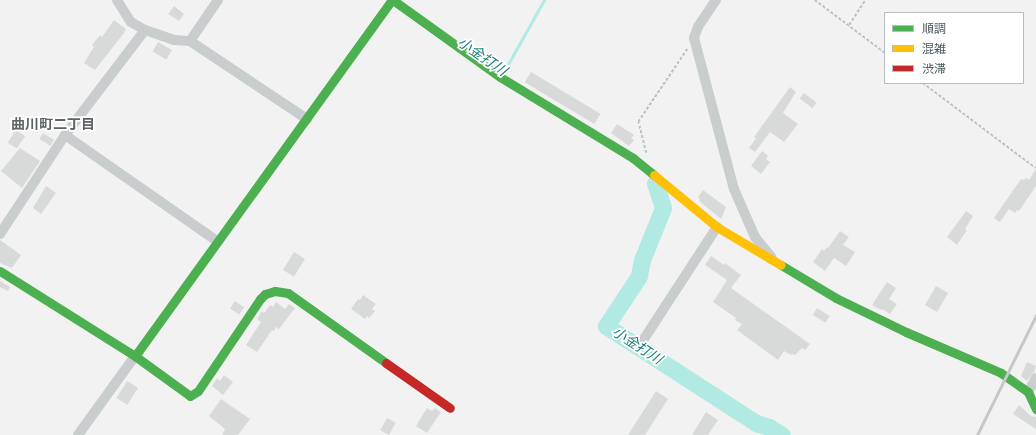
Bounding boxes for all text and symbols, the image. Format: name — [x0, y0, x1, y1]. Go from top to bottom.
legend — [884, 12, 1024, 84]
text: 順調 — [922, 21, 946, 37]
water label: 小金打川 — [454, 34, 510, 80]
text: 混雑 — [922, 41, 946, 57]
text: 渋滞 — [922, 61, 946, 77]
district label: 曲川町二丁目 — [11, 117, 95, 133]
water label: 小金打川 — [609, 324, 665, 368]

